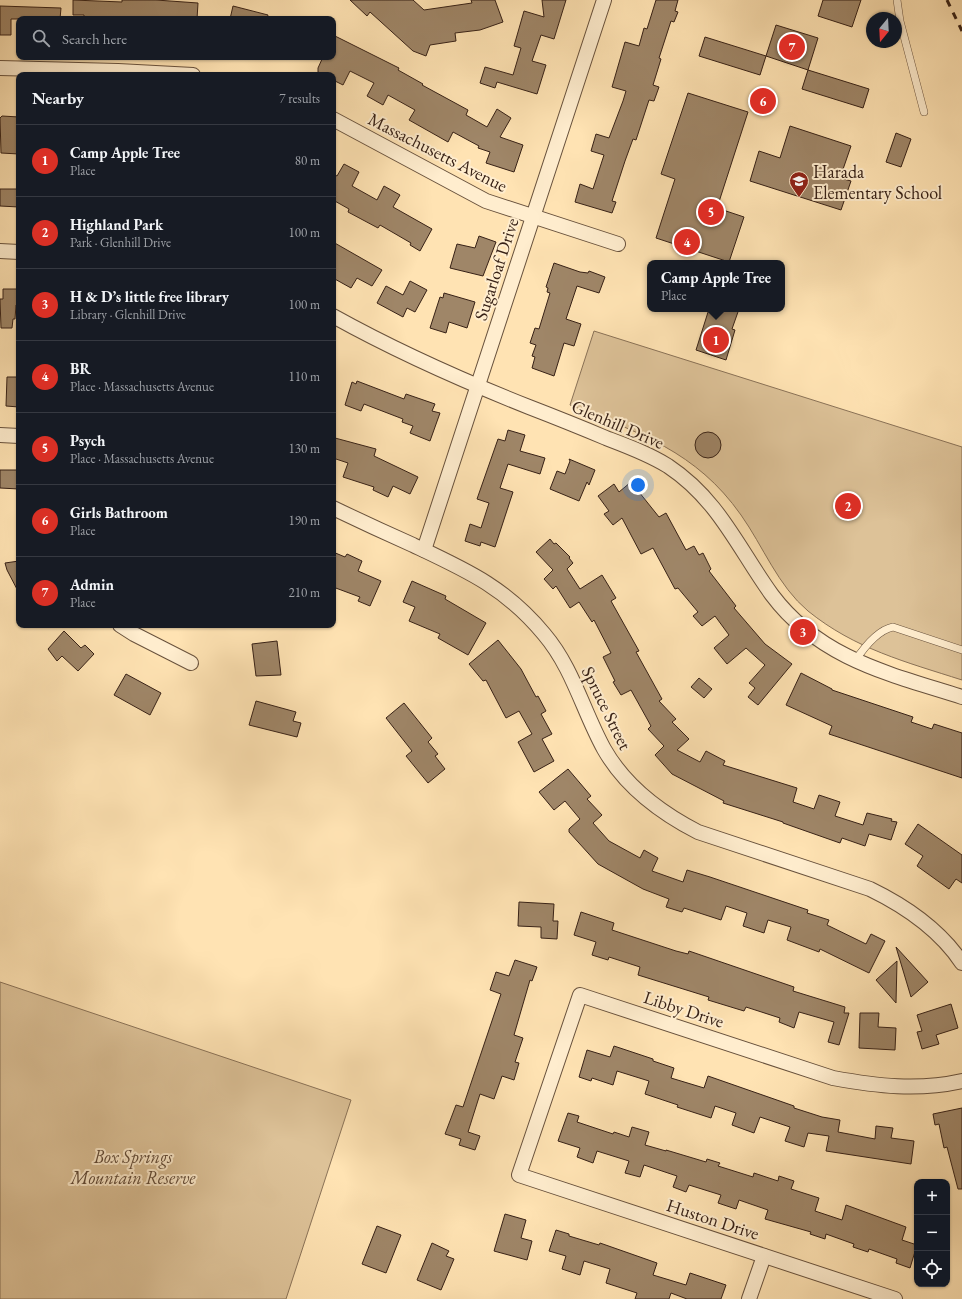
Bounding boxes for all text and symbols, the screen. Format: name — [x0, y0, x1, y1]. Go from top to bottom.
north arrow — [866, 12, 902, 48]
search box — [16, 16, 336, 60]
icon: search — [30, 27, 52, 49]
text: Search here — [62, 29, 127, 48]
pin: 7 — [779, 32, 805, 62]
pin: 6 — [750, 86, 776, 116]
text: Nearby — [32, 87, 84, 109]
text: 7 results — [279, 90, 320, 107]
street label: Massachusetts Avenue — [365, 107, 511, 197]
text: Camp Apple Tree — [70, 143, 180, 162]
text: 1 — [42, 152, 48, 169]
text: 80 m — [295, 152, 320, 169]
place label: Harada Elementary School — [813, 160, 942, 204]
text: Place — [70, 162, 96, 179]
school or university icon: Harada Elementary School — [788, 170, 810, 198]
pin: 5 — [698, 197, 724, 227]
text: Highland Park — [70, 215, 163, 234]
street label: Sugarloaf Drive — [469, 215, 523, 323]
text: 2 — [42, 224, 48, 241]
text: 100 m — [289, 224, 320, 241]
pin: 4 — [674, 227, 700, 257]
text: Park · Glenhill Drive — [70, 234, 171, 251]
popup — [647, 260, 785, 312]
text: Camp Apple Tree — [661, 268, 771, 287]
text: H & D’s little free library — [70, 287, 229, 306]
text: Place — [661, 287, 687, 304]
text: 3 — [42, 296, 48, 313]
text: 100 m — [289, 296, 320, 313]
text: Library · Glenhill Drive — [70, 306, 186, 323]
pin: 1 — [703, 325, 729, 355]
text: BR — [70, 359, 91, 378]
text: 4 — [42, 368, 48, 385]
text: 110 m — [289, 368, 320, 385]
text: Place · Massachusetts Avenue — [70, 378, 214, 395]
street label: Glenhill Drive — [568, 394, 668, 454]
text: Psych — [70, 431, 105, 450]
text: 5 — [42, 440, 48, 457]
text: 130 m — [289, 440, 320, 457]
text: Place · Massachusetts Avenue — [70, 450, 214, 467]
your location — [628, 475, 648, 495]
pin: 2 — [835, 491, 861, 521]
text: Girls Bathroom — [70, 503, 168, 522]
text: 6 — [42, 512, 48, 529]
text: 190 m — [289, 512, 320, 529]
text: Place — [70, 522, 96, 539]
text: Admin — [70, 575, 114, 594]
text: 7 — [42, 584, 48, 601]
text: 210 m — [289, 584, 320, 601]
text: Place — [70, 594, 96, 611]
pin: 3 — [790, 617, 816, 647]
street label: Spruce Street — [577, 662, 637, 754]
street label: Libby Drive — [641, 985, 727, 1033]
park label: Box Springs Mountain Reserve — [70, 1145, 196, 1189]
map controls — [914, 1179, 950, 1287]
button: + — [914, 1179, 950, 1215]
street label: Huston Drive — [664, 1193, 762, 1245]
button: − — [914, 1215, 950, 1251]
button: locate — [914, 1251, 950, 1287]

